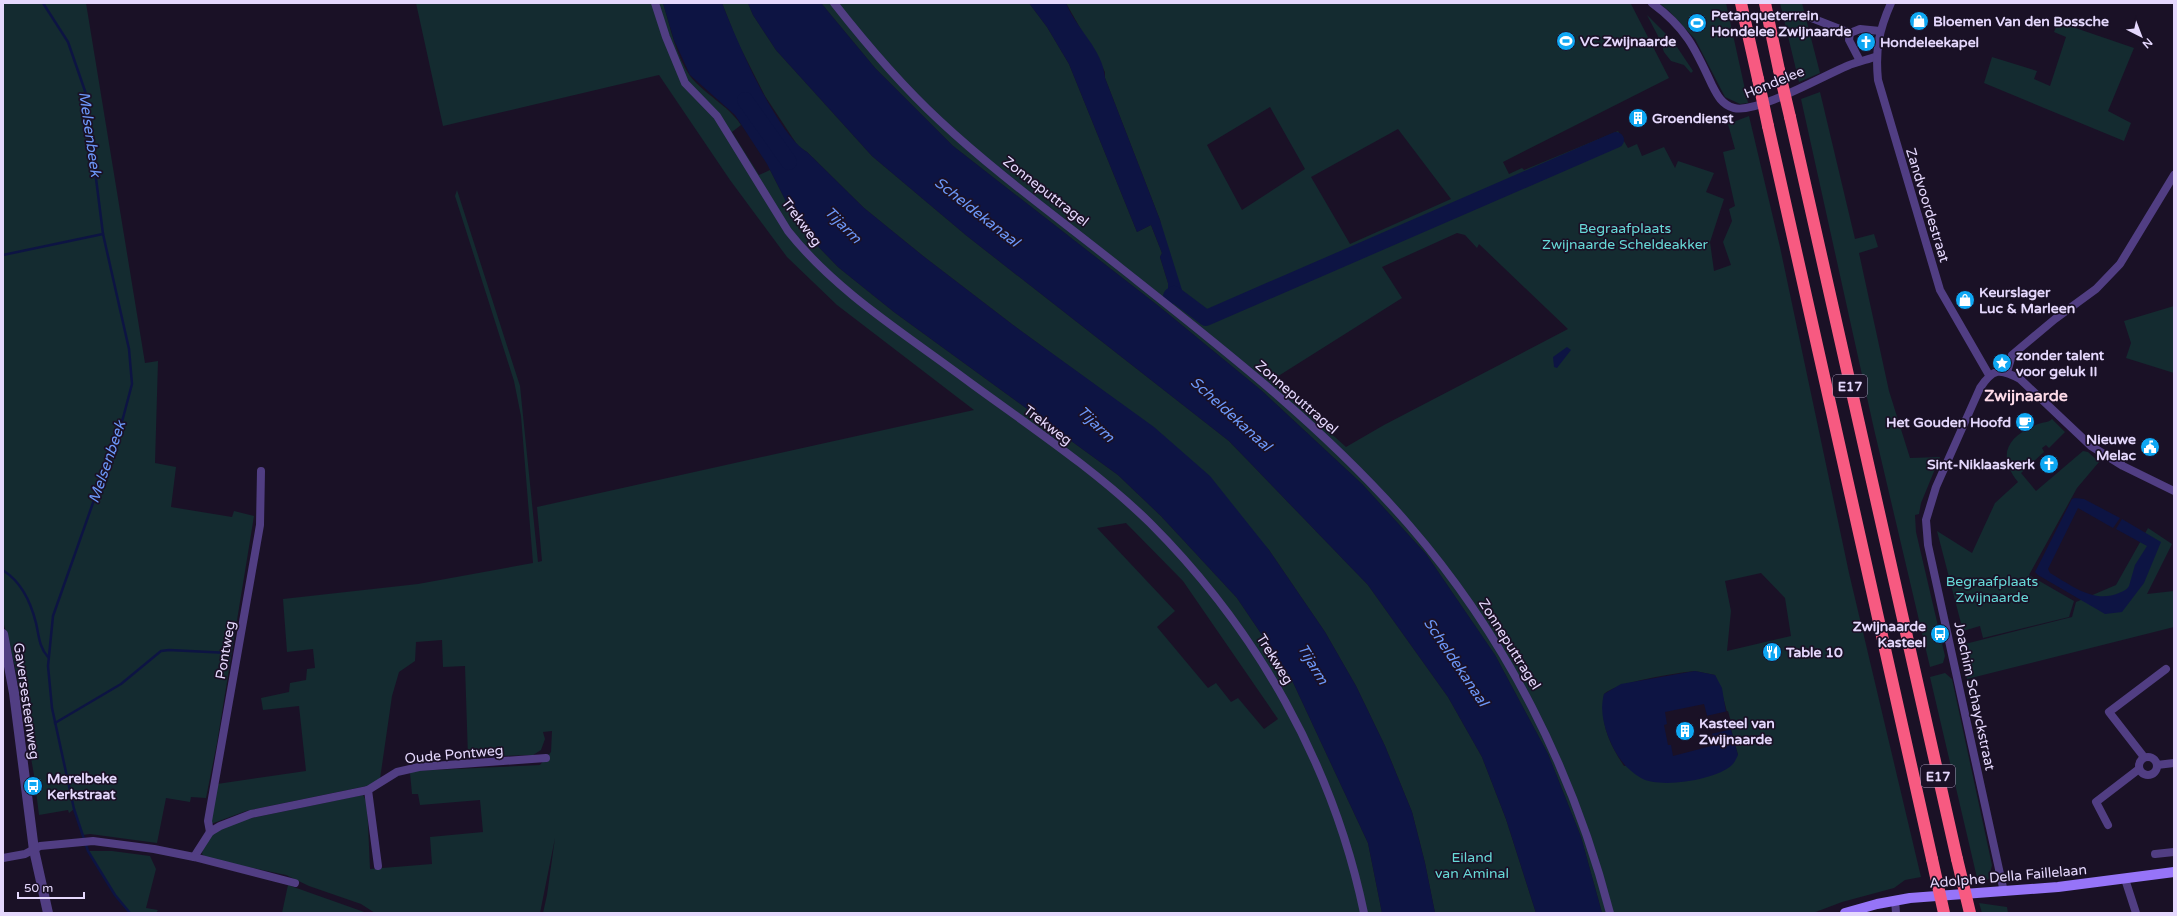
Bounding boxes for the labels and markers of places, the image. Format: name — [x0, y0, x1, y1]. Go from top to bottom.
place label: Petanqueterrein Hondelee Zwijnaarde — [1711, 7, 1851, 40]
shop icon: Bloemen Van den Bossche — [1908, 10, 1930, 32]
sports icon: Petanqueterrein Hondelee Zwijnaarde — [1686, 12, 1708, 34]
place label: Bloemen Van den Bossche — [1933, 13, 2109, 30]
sports icon: VC Zwijnaarde — [1555, 30, 1577, 52]
church icon: Hondeleekapel — [1855, 31, 1877, 53]
place label: VC Zwijnaarde — [1580, 33, 1676, 50]
place label: Hondeleekapel — [1880, 34, 1979, 51]
building icon: Groendienst — [1627, 107, 1649, 129]
place label: Groendienst — [1652, 110, 1734, 127]
place label: Keurslager Luc & Marleen — [1979, 284, 2075, 317]
shop icon: Keurslager Luc & Marleen — [1954, 289, 1976, 311]
place label: zonder talent voor geluk II — [2016, 347, 2105, 380]
place icon: zonder talent voor geluk II — [1991, 352, 2013, 374]
cafe icon: Het Gouden Hoofd — [2014, 411, 2036, 433]
place label: Het Gouden Hoofd — [1886, 414, 2011, 431]
place label: Nieuwe Melac — [2086, 431, 2137, 464]
public building icon: Nieuwe Melac — [2139, 436, 2161, 458]
church icon: Sint-Niklaaskerk — [2038, 453, 2060, 475]
place label: Sint-Niklaaskerk — [1927, 456, 2035, 473]
place label: Zwijnaarde Kasteel — [1853, 618, 1926, 651]
bus stop icon: Zwijnaarde Kasteel — [1929, 623, 1951, 645]
restaurant icon: Table 10 — [1761, 641, 1783, 663]
place label: Table 10 — [1785, 644, 1843, 661]
place label: Kasteel van Zwijnaarde — [1699, 715, 1775, 748]
building icon: Kasteel van Zwijnaarde — [1674, 720, 1696, 742]
place label: Merelbeke Kerkstraat — [47, 770, 117, 803]
bus stop icon: Merelbeke Kerkstraat — [22, 775, 44, 797]

